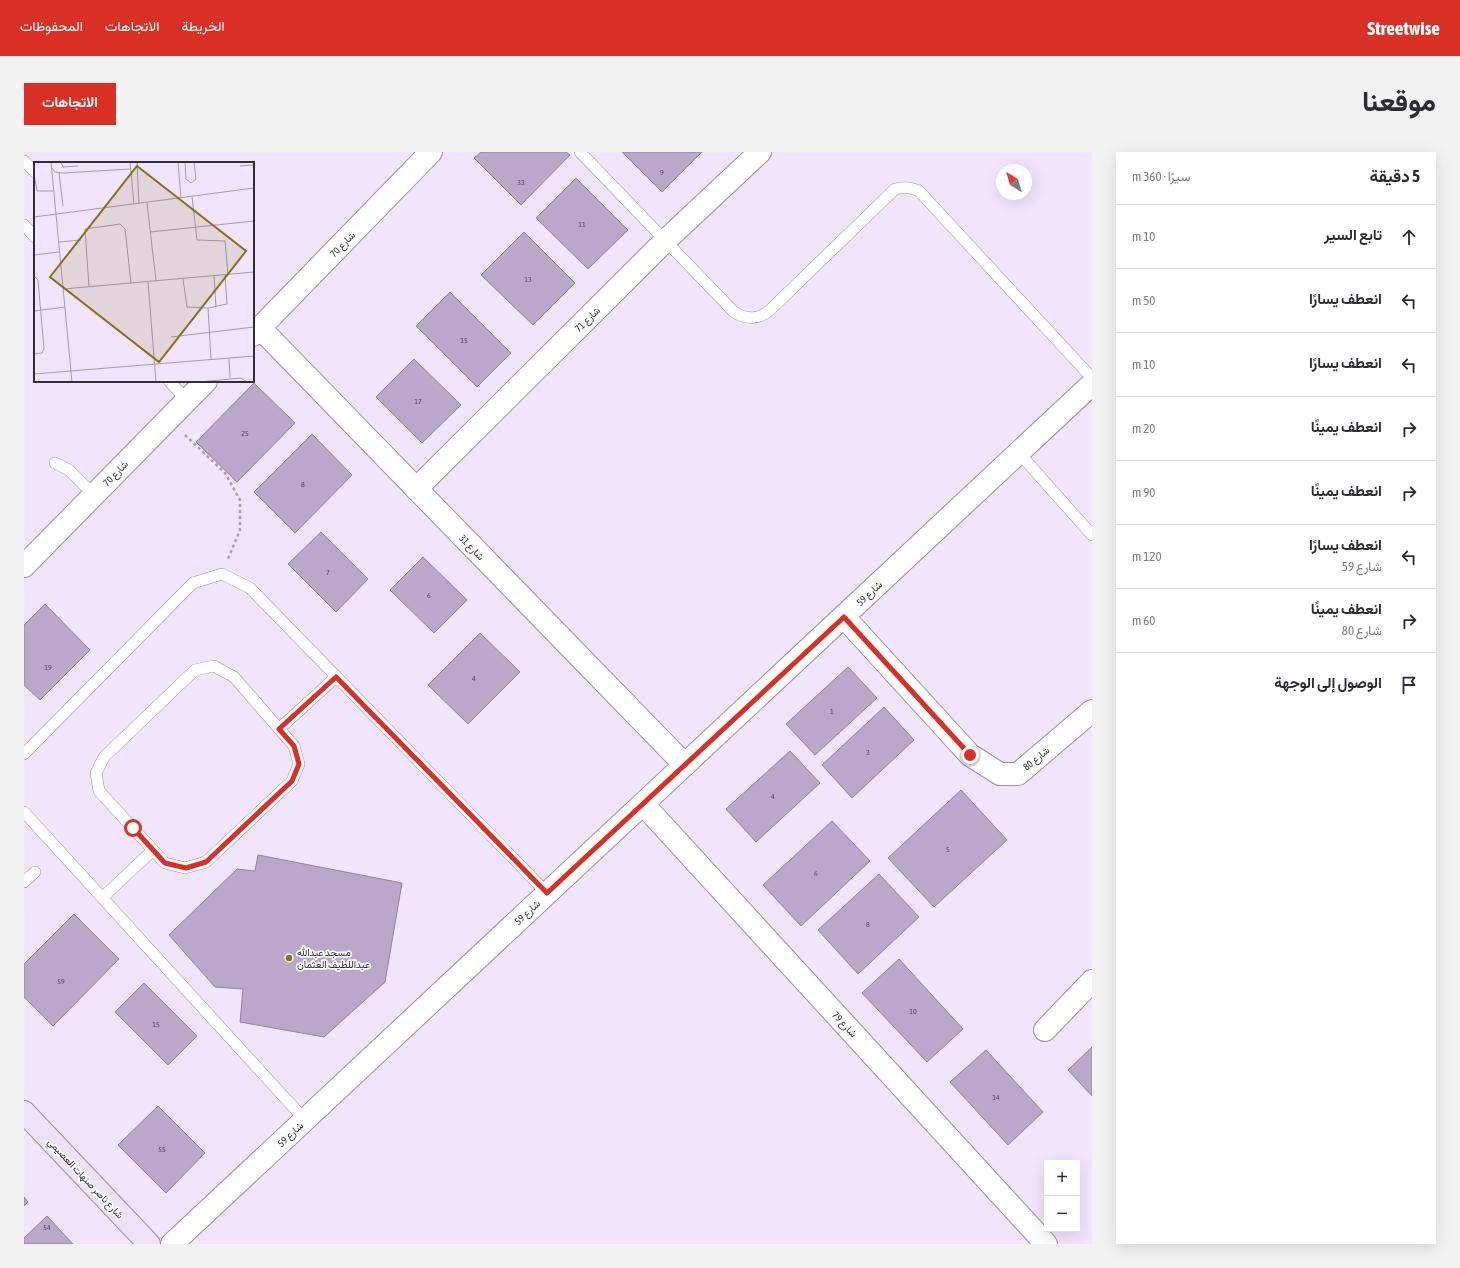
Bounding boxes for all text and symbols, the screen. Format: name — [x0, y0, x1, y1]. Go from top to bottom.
text: Streetwise — [1367, 17, 1440, 39]
text: المحفوظات — [20, 18, 83, 34]
text: الاتجاهات — [105, 18, 159, 34]
text: الخريطة — [181, 18, 225, 34]
button: الاتجاهات — [24, 83, 116, 125]
text: موقعنا — [1362, 85, 1436, 117]
inset map — [34, 162, 254, 382]
north arrow — [996, 164, 1032, 200]
text: 5 دقيقة — [1370, 166, 1420, 186]
house number: 9 — [660, 168, 664, 177]
text: سيرًا · 360 m — [1132, 169, 1190, 184]
house number: 33 — [517, 178, 525, 187]
house number: 11 — [578, 220, 586, 229]
text: تابع السير — [1324, 226, 1382, 243]
icon: ahead — [1398, 226, 1420, 248]
street label: شارع 70 — [328, 229, 358, 260]
text: 10 m — [1132, 229, 1155, 244]
house number: 13 — [524, 275, 532, 284]
text: انعطف يسارًا — [1309, 290, 1382, 307]
icon: left — [1398, 290, 1420, 312]
text: 50 m — [1132, 293, 1155, 308]
street label: شارع 71 — [573, 304, 603, 335]
house number: 15 — [460, 336, 468, 345]
text: انعطف يسارًا — [1309, 354, 1382, 371]
icon: left — [1398, 354, 1420, 376]
text: 10 m — [1132, 357, 1155, 372]
house number: 17 — [414, 397, 422, 406]
text: انعطف يمينًا — [1311, 418, 1382, 435]
icon: right — [1398, 418, 1420, 440]
text: 20 m — [1132, 421, 1155, 436]
house number: 25 — [241, 429, 249, 438]
street label: شارع 70 — [101, 458, 131, 489]
house number: 8 — [301, 480, 305, 489]
text: انعطف يمينًا — [1311, 482, 1382, 499]
icon: right — [1398, 482, 1420, 504]
text: 90 m — [1132, 485, 1155, 500]
street label: شارع 31 — [456, 532, 486, 563]
text: انعطف يسارًا — [1309, 536, 1382, 553]
icon: left — [1398, 546, 1420, 568]
text: 120 m — [1132, 549, 1162, 564]
text: شارع 59 — [1342, 559, 1382, 574]
house number: 7 — [326, 568, 330, 577]
street label: شارع 59 — [854, 579, 885, 609]
house number: 6 — [427, 591, 431, 600]
text: انعطف يمينًا — [1311, 600, 1382, 617]
icon: right — [1398, 610, 1420, 632]
text: 60 m — [1132, 613, 1155, 628]
text: شارع 80 — [1342, 623, 1382, 638]
house number: 19 — [44, 663, 52, 672]
house number: 4 — [472, 674, 476, 683]
text: الوصول إلى الوجهة — [1274, 674, 1382, 691]
icon: arrive — [1398, 674, 1420, 696]
house number: 1 — [830, 707, 834, 716]
street label: شارع 80 — [1021, 744, 1052, 773]
route end — [961, 746, 979, 764]
house number: 3 — [866, 748, 870, 757]
house number: 4 — [771, 792, 775, 801]
route start — [124, 819, 142, 837]
house number: 5 — [946, 845, 950, 854]
house number: 6 — [814, 869, 818, 878]
street label: شارع 59 — [512, 898, 543, 928]
house number: 8 — [866, 920, 870, 929]
place label: مسجد عبدالله عبداللطيف العثمان — [297, 947, 370, 971]
marker: مسجد عبدالله عبداللطيف العثمان — [284, 953, 294, 963]
house number: 59 — [57, 977, 65, 986]
house number: 10 — [909, 1007, 917, 1016]
street label: شارع 79 — [829, 1009, 859, 1040]
house number: 15 — [152, 1020, 160, 1029]
house number: 14 — [992, 1093, 1000, 1102]
street label: شارع 59 — [275, 1120, 306, 1150]
street label: شارع ناصر صنهات العصيمي — [43, 1136, 126, 1223]
house number: 55 — [158, 1145, 166, 1154]
map controls — [1044, 1160, 1080, 1232]
button: + — [1044, 1160, 1080, 1196]
button: − — [1044, 1196, 1080, 1232]
house number: 54 — [43, 1223, 51, 1232]

